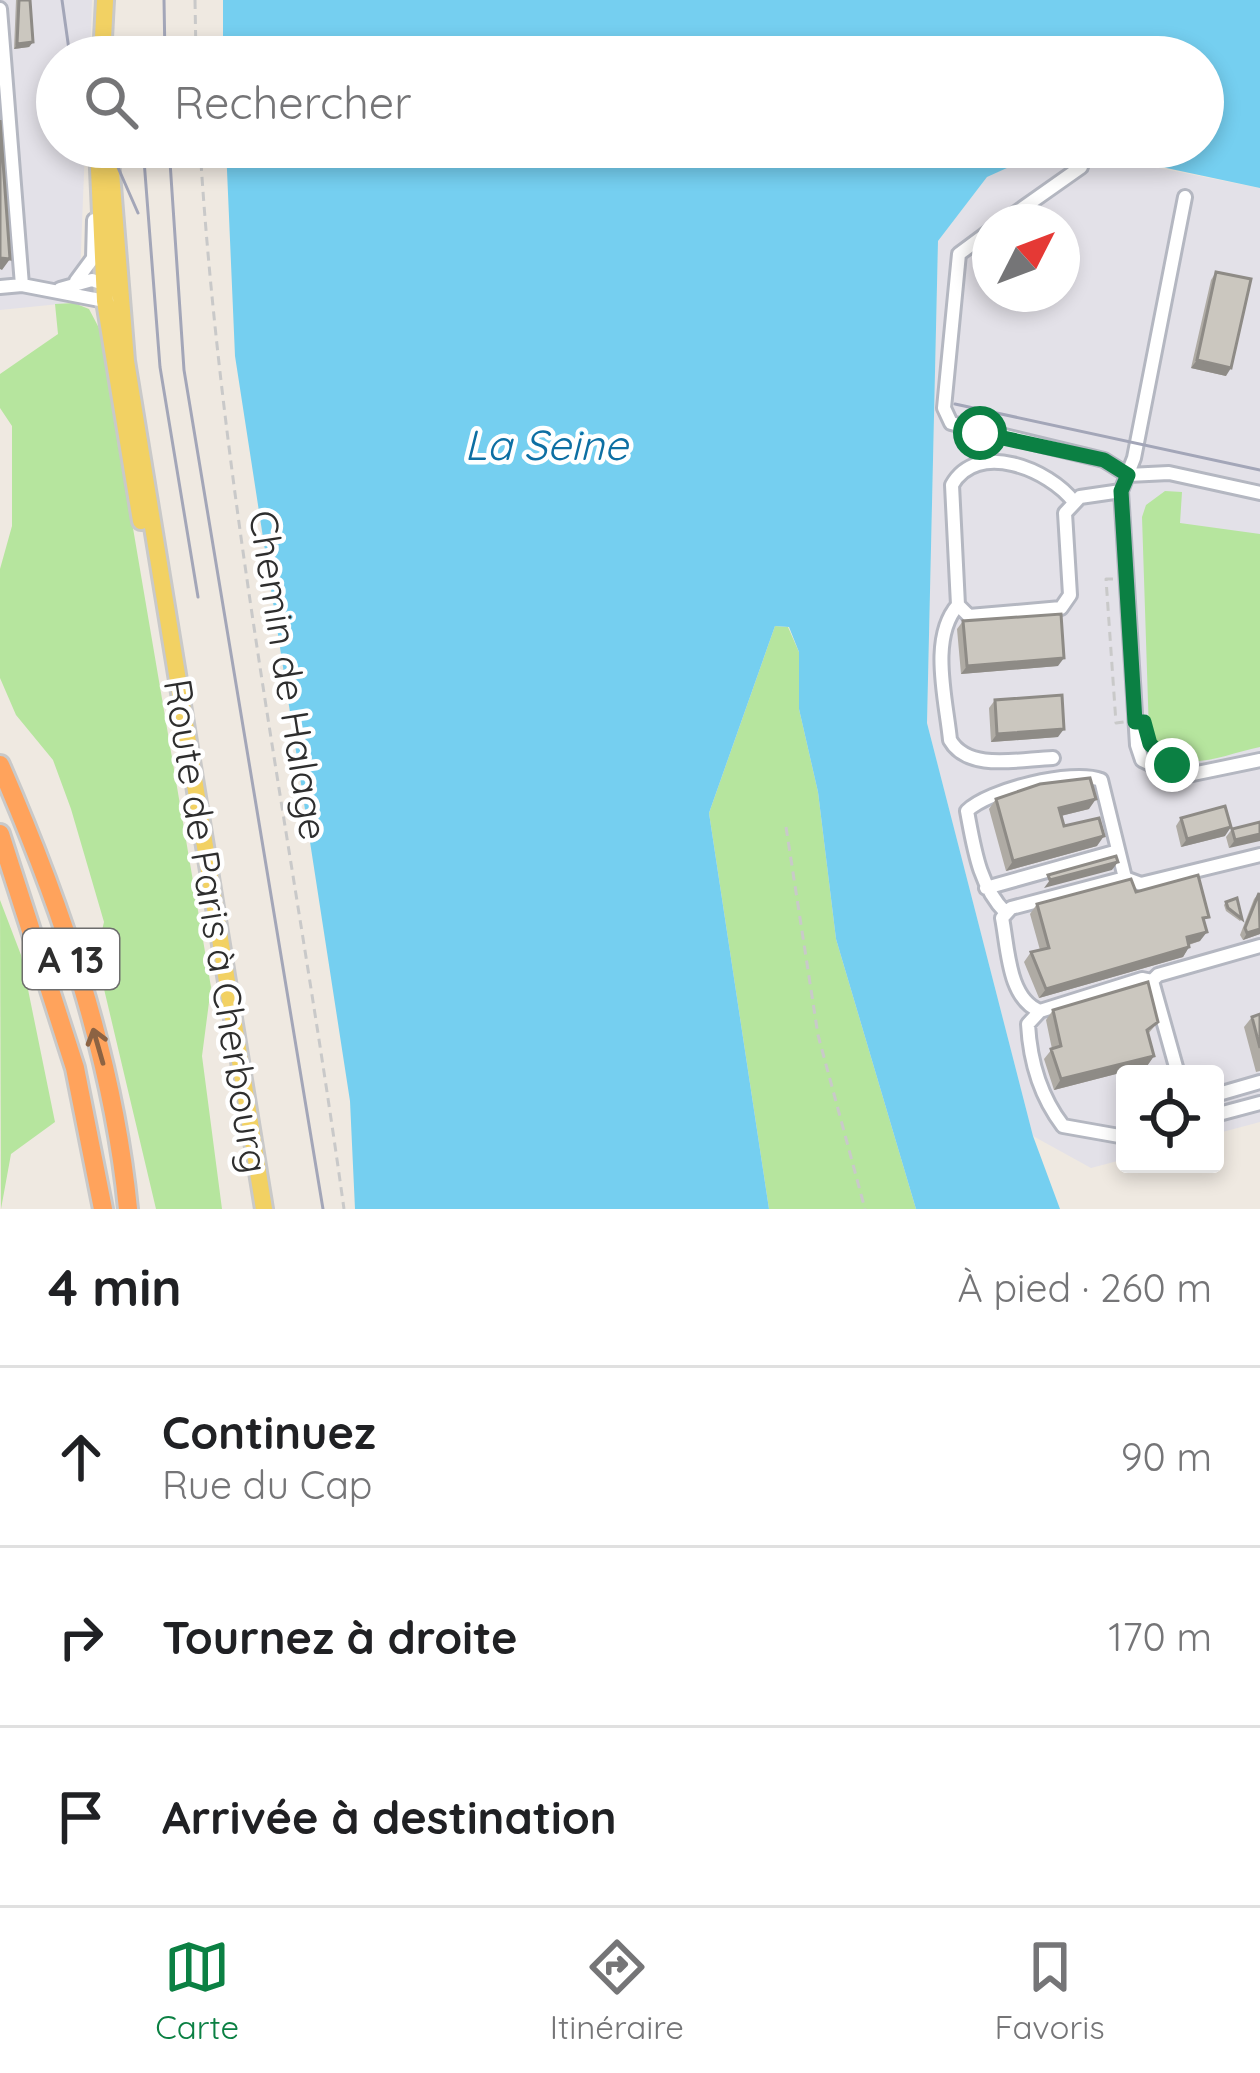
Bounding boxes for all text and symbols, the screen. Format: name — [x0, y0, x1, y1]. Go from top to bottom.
search box — [36, 36, 1224, 168]
icon: search — [78, 69, 144, 135]
text: Rechercher — [174, 74, 412, 130]
north arrow — [972, 204, 1080, 312]
route start — [953, 406, 1007, 460]
water label: La Seine — [464, 418, 630, 471]
street label: Chemin de Halage — [239, 507, 339, 843]
street label: Route de Paris à Cherbourg — [154, 675, 280, 1177]
route end — [1145, 738, 1199, 792]
road number: A 13 — [23, 929, 119, 989]
one-way arrow — [86, 1028, 108, 1066]
map controls — [1116, 1065, 1224, 1173]
button: locate — [1116, 1065, 1224, 1173]
text: 4 min — [48, 1255, 182, 1319]
text: À pied · 260 m — [958, 1263, 1212, 1312]
text: Continuez — [162, 1404, 376, 1460]
icon: ahead — [48, 1424, 114, 1490]
text: 90 m — [1121, 1432, 1212, 1481]
text: Rue du Cap — [162, 1460, 372, 1509]
icon: right — [48, 1604, 114, 1670]
text: Tournez à droite — [162, 1609, 518, 1665]
text: 170 m — [1108, 1612, 1212, 1661]
icon: arrive — [48, 1784, 114, 1850]
text: Arrivée à destination — [162, 1789, 617, 1845]
tab: Carte — [155, 1934, 239, 2047]
tab: Itinéraire — [550, 1934, 684, 2047]
tab: Favoris — [995, 1934, 1105, 2047]

